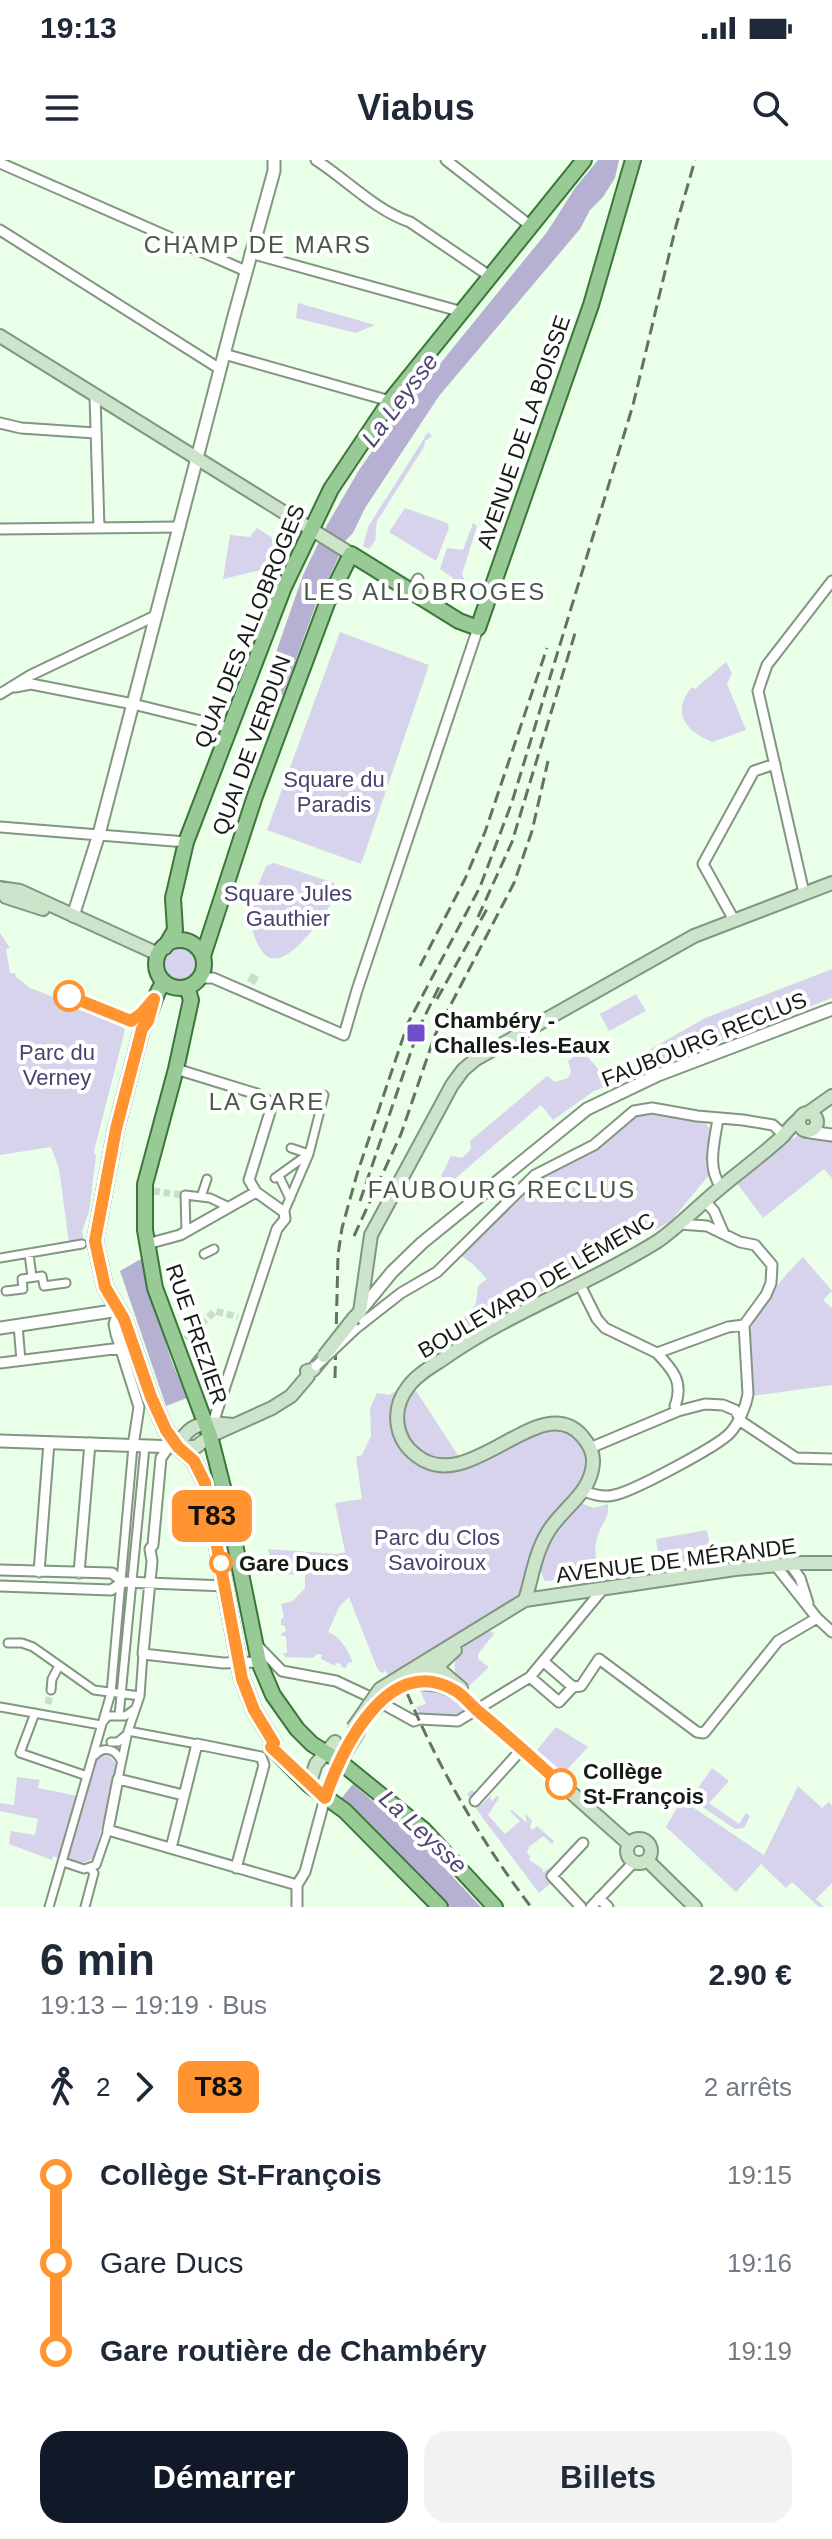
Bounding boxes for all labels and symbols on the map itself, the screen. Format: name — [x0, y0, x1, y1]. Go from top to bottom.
district label: CHAMP DE MARS — [144, 231, 372, 258]
street label: AVENUE DE LA BOISSE — [472, 312, 575, 552]
water label: La Leysse — [356, 348, 443, 452]
street label: QUAI DES ALLOBROGES — [189, 501, 310, 752]
district label: LES ALLOBROGES — [304, 578, 546, 605]
street label: QUAI DE VERDUN — [207, 652, 296, 838]
park label: Square du Paradis — [283, 767, 385, 817]
park label: Square Jules Gauthier — [224, 881, 352, 931]
unlabelled marker — [54, 981, 84, 1011]
street label: FAUBOURG RECLUS — [598, 987, 810, 1092]
place label: Chambéry - Challes-les-Eaux — [434, 1008, 611, 1058]
marker: Chambéry - Challes-les-Eaux — [405, 1022, 427, 1044]
park label: Parc du Verney — [19, 1040, 95, 1090]
district label: LA GARE — [209, 1088, 325, 1115]
district label: FAUBOURG RECLUS — [368, 1176, 636, 1203]
street label: BOULEVARD DE LÉMENC — [414, 1207, 659, 1363]
street label: RUE FREZIER — [161, 1261, 232, 1408]
line badge: T83 — [166, 1490, 258, 1542]
park label: Parc du Clos Savoiroux — [374, 1525, 500, 1575]
street label: AVENUE DE MÉRANDE — [555, 1533, 798, 1588]
place label: Gare Ducs — [239, 1551, 349, 1576]
marker: Gare Ducs — [210, 1552, 232, 1574]
place label: Collège St-François — [583, 1759, 704, 1809]
marker: Collège St-François — [546, 1769, 576, 1799]
water label: La Leysse — [374, 1784, 473, 1879]

